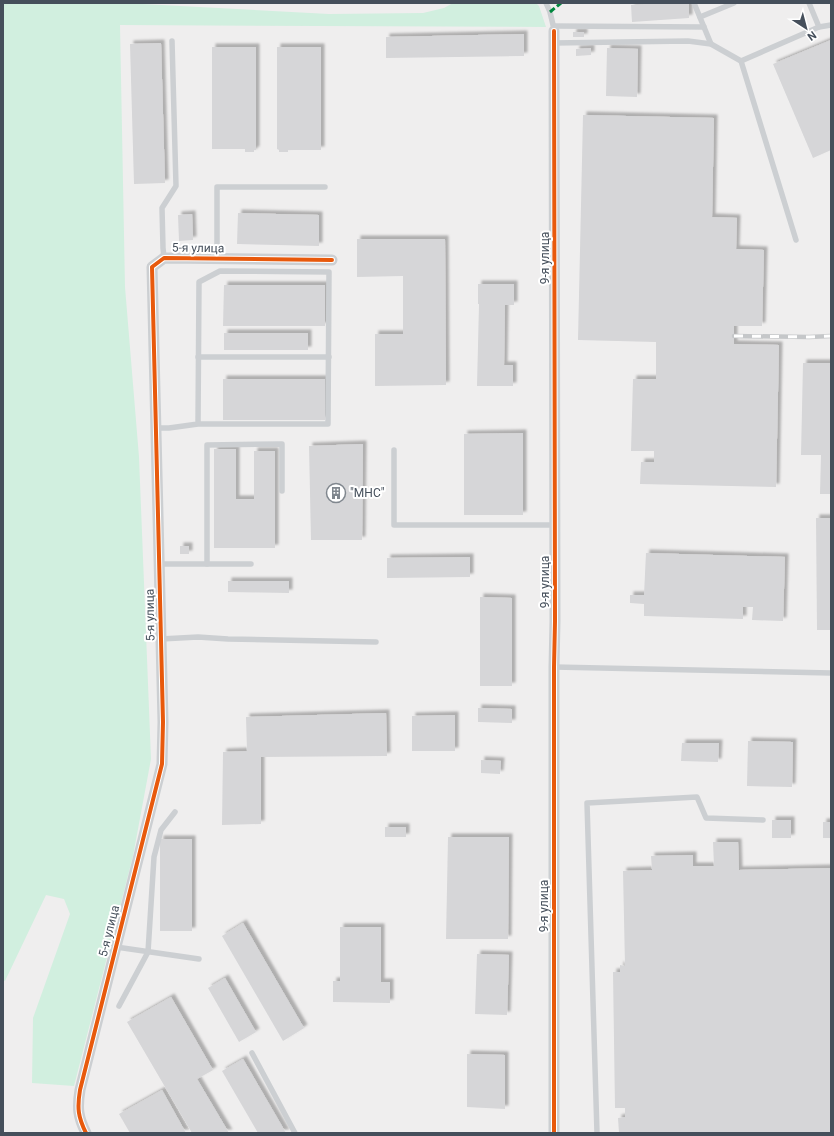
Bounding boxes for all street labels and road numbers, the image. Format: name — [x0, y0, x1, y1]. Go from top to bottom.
street label: 9-я улица — [538, 232, 552, 284]
street label: 5-я улица — [172, 241, 224, 255]
street label: 9-я улица — [538, 556, 552, 608]
street label: 5-я улица — [143, 589, 157, 641]
street label: 9-я улица — [537, 880, 551, 932]
street label: 5-я улица — [96, 904, 122, 958]

